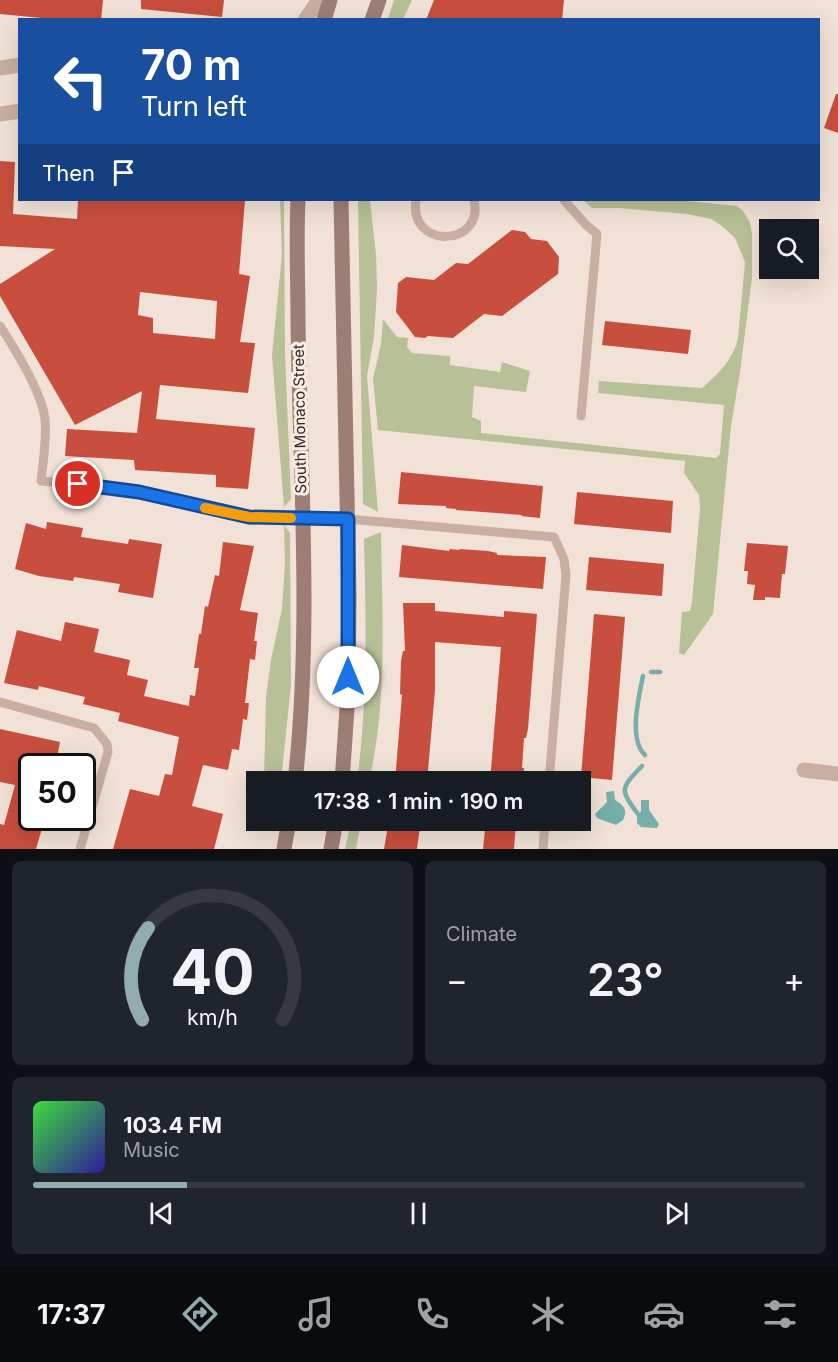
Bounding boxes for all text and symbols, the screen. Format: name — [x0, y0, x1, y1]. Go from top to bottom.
text: 70 m — [141, 39, 241, 90]
icon: left — [42, 42, 120, 120]
text: Turn left — [141, 90, 247, 123]
icon: arrive — [107, 156, 140, 189]
text: Then — [42, 160, 95, 186]
map controls — [759, 219, 819, 279]
button: search — [759, 219, 819, 279]
street label: South Monaco Street — [289, 344, 310, 494]
pin — [52, 458, 103, 509]
icon: arrive — [61, 467, 94, 500]
position arrow — [316, 645, 380, 709]
speed limit sign: 50 — [18, 753, 96, 831]
text: 17:38 · 1 min · 190 m — [314, 788, 523, 814]
text: Climate — [446, 922, 517, 946]
text: 40 — [170, 934, 255, 1009]
text: 23° — [587, 952, 664, 1007]
text: − — [446, 960, 468, 1000]
text: + — [783, 960, 805, 1000]
text: km/h — [187, 1004, 238, 1030]
text: 103.4 FM — [123, 1112, 222, 1138]
text: Music — [123, 1138, 180, 1162]
icon: previous — [145, 1197, 178, 1230]
icon: pause — [402, 1197, 435, 1230]
icon: next — [660, 1197, 693, 1230]
icon: directions — [179, 1293, 221, 1335]
icon: music — [295, 1293, 337, 1335]
icon: phone — [411, 1293, 453, 1335]
icon: climate — [527, 1293, 569, 1335]
icon: car — [643, 1293, 685, 1335]
icon: filters — [759, 1293, 801, 1335]
text: 17:37 — [37, 1298, 106, 1331]

